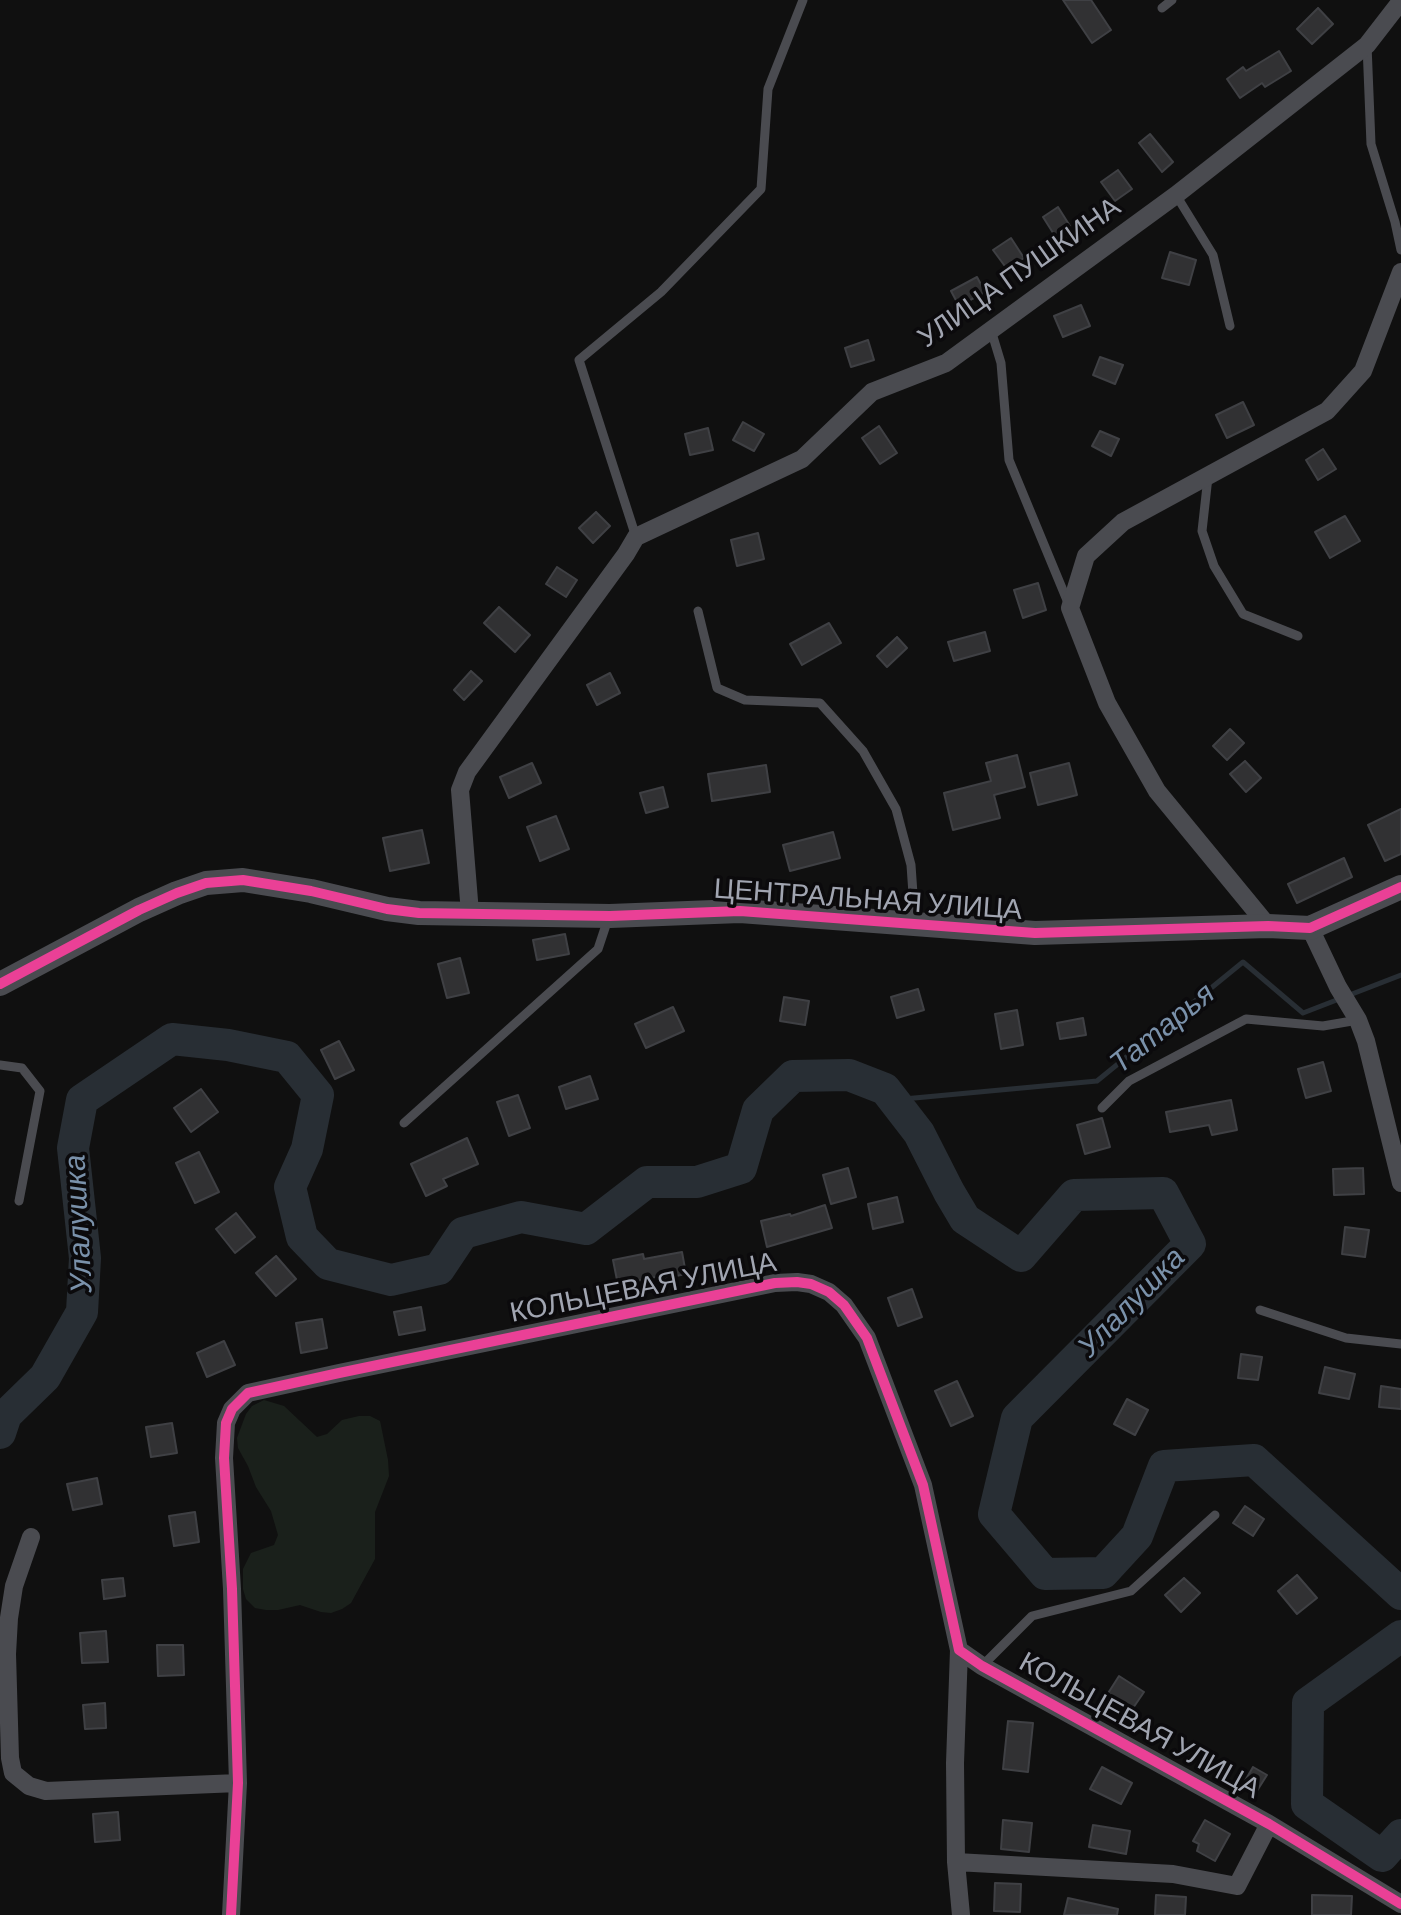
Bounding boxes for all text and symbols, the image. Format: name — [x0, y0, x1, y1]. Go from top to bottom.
street label: УЛИЦА ПУШКИНА — [911, 190, 1127, 354]
street label: ЦЕНТРАЛЬНАЯ УЛИЦА — [713, 871, 1023, 927]
water label: Татарья — [1102, 975, 1222, 1081]
water label: Улалушка — [56, 1154, 100, 1294]
water label: Улалушка — [1070, 1240, 1192, 1364]
street label: КОЛЬЦЕВАЯ УЛИЦА — [507, 1245, 779, 1329]
street label: КОЛЬЦЕВАЯ УЛИЦА — [1014, 1645, 1266, 1805]

